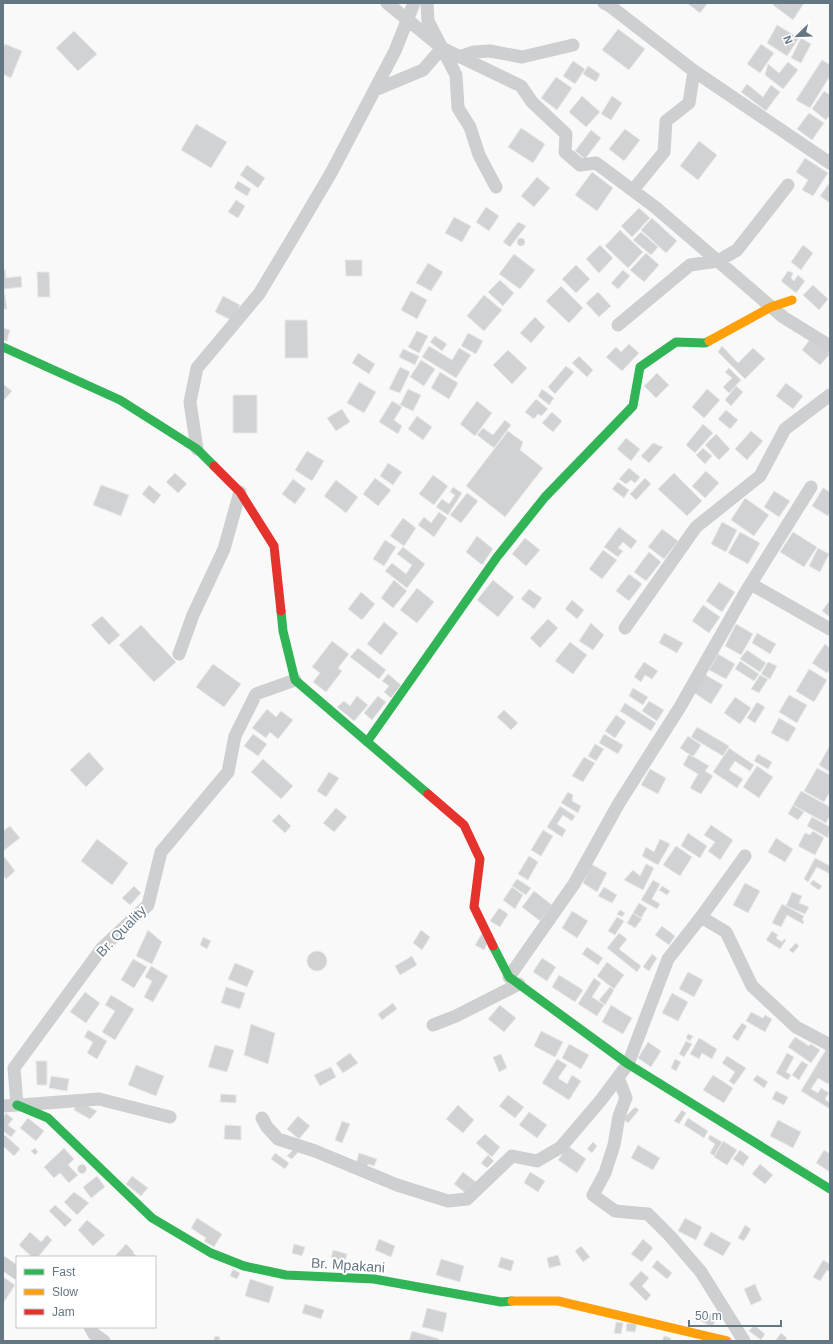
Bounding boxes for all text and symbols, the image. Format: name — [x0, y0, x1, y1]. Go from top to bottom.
north arrow — [777, 16, 817, 56]
text: N — [781, 34, 795, 46]
street label: Br. Quality — [93, 902, 149, 960]
street label: Br. Mpakani — [311, 1254, 385, 1276]
legend — [16, 1256, 156, 1328]
text: Fast — [52, 1265, 76, 1279]
text: Slow — [52, 1285, 78, 1299]
scale bar — [689, 1302, 781, 1328]
text: Jam — [52, 1305, 75, 1319]
text: 50 m — [695, 1309, 722, 1323]

